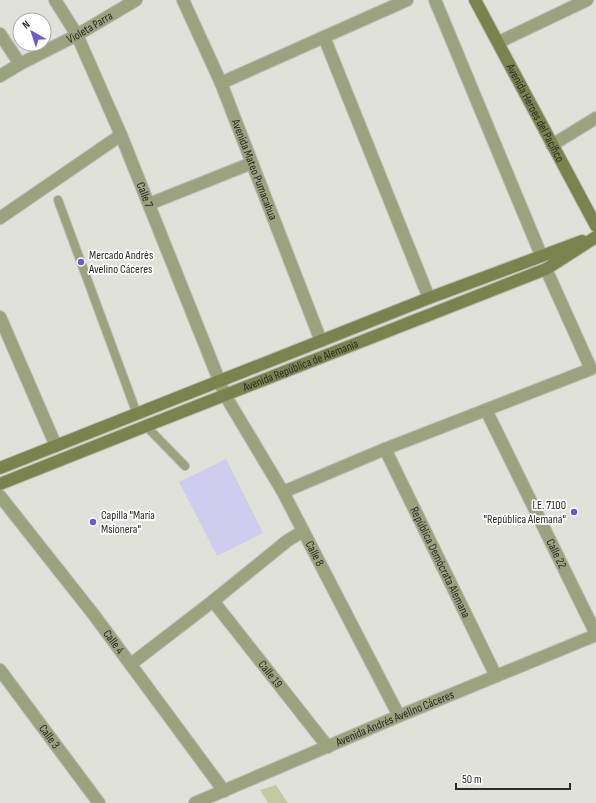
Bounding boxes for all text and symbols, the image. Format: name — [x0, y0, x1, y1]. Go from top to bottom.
street label: Violeta Parra — [64, 8, 116, 47]
north arrow — [12, 12, 52, 52]
text: N — [20, 18, 32, 32]
street label: Avenida Heroes del Pacífico — [503, 60, 568, 165]
street label: Avenida Mateo Pumacahua — [228, 116, 281, 222]
street label: Calle 7 — [133, 180, 157, 210]
place label: Mercado Andrés Avelino Cáceres — [88, 248, 153, 277]
marker: Mercado Andrés Avelino Cáceres — [76, 257, 86, 267]
street label: Avenida República de Alemania — [240, 336, 361, 395]
place label: I.E. 7100 "República Alemana" — [483, 498, 566, 527]
street label: República Demócrata Alemana — [407, 504, 474, 621]
marker: I.E. 7100 "República Alemana" — [569, 507, 579, 517]
place label: Capilla "María Msionera" — [101, 508, 155, 537]
marker: Capilla "María Msionera" — [88, 517, 98, 527]
street label: Calle 22 — [543, 536, 570, 571]
street label: Calle 8 — [302, 538, 328, 569]
street label: Calle 4 — [100, 627, 128, 657]
street label: Calle 19 — [255, 657, 286, 691]
street label: Avenida Andrés Avelino Cáceres — [333, 687, 456, 750]
street label: Calle 3 — [36, 721, 63, 752]
scale bar — [456, 765, 570, 791]
text: 50 m — [462, 772, 482, 787]

